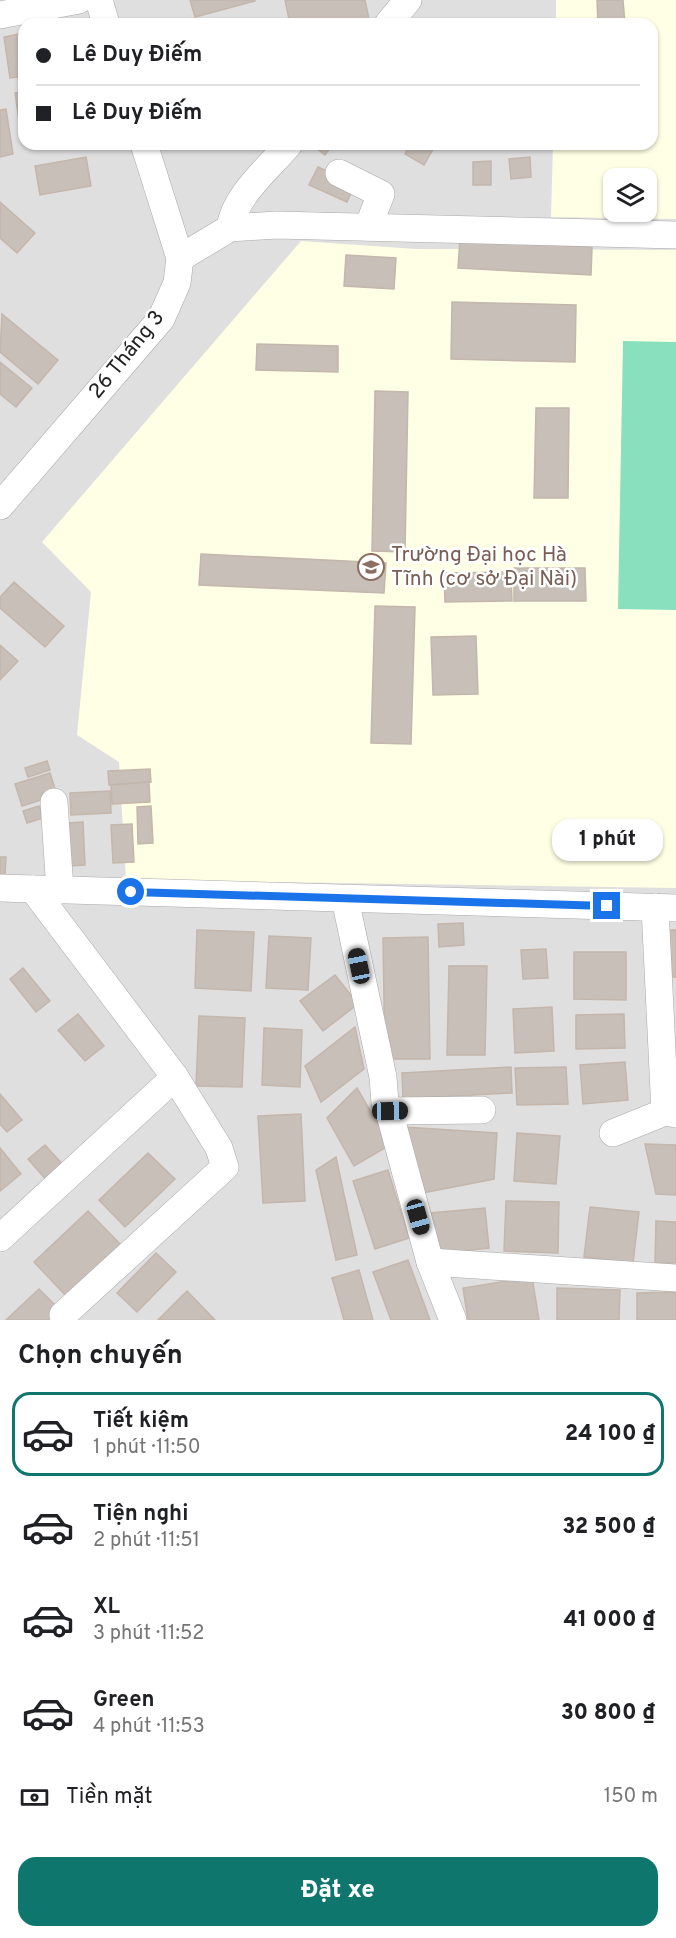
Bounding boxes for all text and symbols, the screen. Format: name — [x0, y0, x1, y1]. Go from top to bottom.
text: Lê Duy Điếm — [72, 42, 202, 69]
text: Lê Duy Điếm — [72, 100, 202, 127]
map controls — [603, 168, 657, 222]
button: layers — [603, 168, 657, 222]
street label: 26 Tháng 3 — [83, 305, 171, 405]
place label: Trường Đại học Hà Tĩnh (cơ sở Đại Nài) — [391, 542, 577, 593]
school or university icon: Trường Đại học Hà Tĩnh (cơ sở Đại Nài) — [356, 552, 386, 582]
callout: 1 phút — [552, 819, 662, 861]
text: 1 phút — [579, 827, 636, 853]
route start — [117, 878, 144, 905]
route end — [593, 892, 620, 919]
car — [346, 947, 372, 985]
car — [372, 1102, 408, 1120]
car — [404, 1197, 432, 1237]
text: Chọn chuyến — [18, 1339, 183, 1373]
icon: car — [21, 1407, 75, 1461]
text: Tiết kiệm — [93, 1408, 189, 1435]
text: 24 100 ₫ — [565, 1421, 655, 1448]
text: 1 phút · 11:50 — [93, 1435, 201, 1461]
icon: car — [21, 1500, 75, 1554]
text: Tiện nghi — [93, 1501, 188, 1528]
text: 32 500 ₫ — [562, 1514, 655, 1541]
text: 2 phút · 11:51 — [93, 1528, 200, 1554]
icon: car — [21, 1593, 75, 1647]
text: XL — [93, 1594, 120, 1621]
text: 41 000 ₫ — [564, 1607, 655, 1634]
text: 3 phút · 11:52 — [93, 1621, 205, 1647]
icon: car — [21, 1686, 75, 1740]
text: Green — [93, 1687, 155, 1714]
text: 30 800 ₫ — [561, 1700, 655, 1727]
text: 4 phút · 11:53 — [93, 1714, 205, 1740]
icon: cash — [18, 1781, 51, 1814]
text: Tiền mặt — [66, 1784, 153, 1811]
text: 150 m — [604, 1784, 658, 1810]
button: Đặt xe — [18, 1857, 658, 1926]

